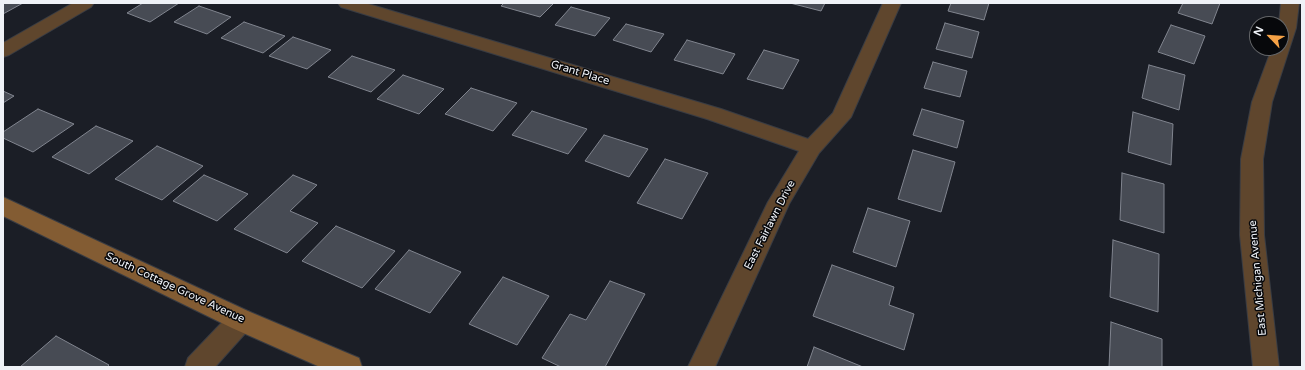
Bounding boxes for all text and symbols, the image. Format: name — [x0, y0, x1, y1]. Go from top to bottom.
north arrow — [1249, 16, 1289, 56]
text: N — [1251, 24, 1266, 38]
street label: Grant Place — [549, 58, 611, 88]
street label: East Fairlawn Drive — [742, 178, 798, 272]
street label: East Michigan Avenue — [1246, 220, 1270, 336]
street label: South Cottage Grove Avenue — [103, 250, 247, 326]

